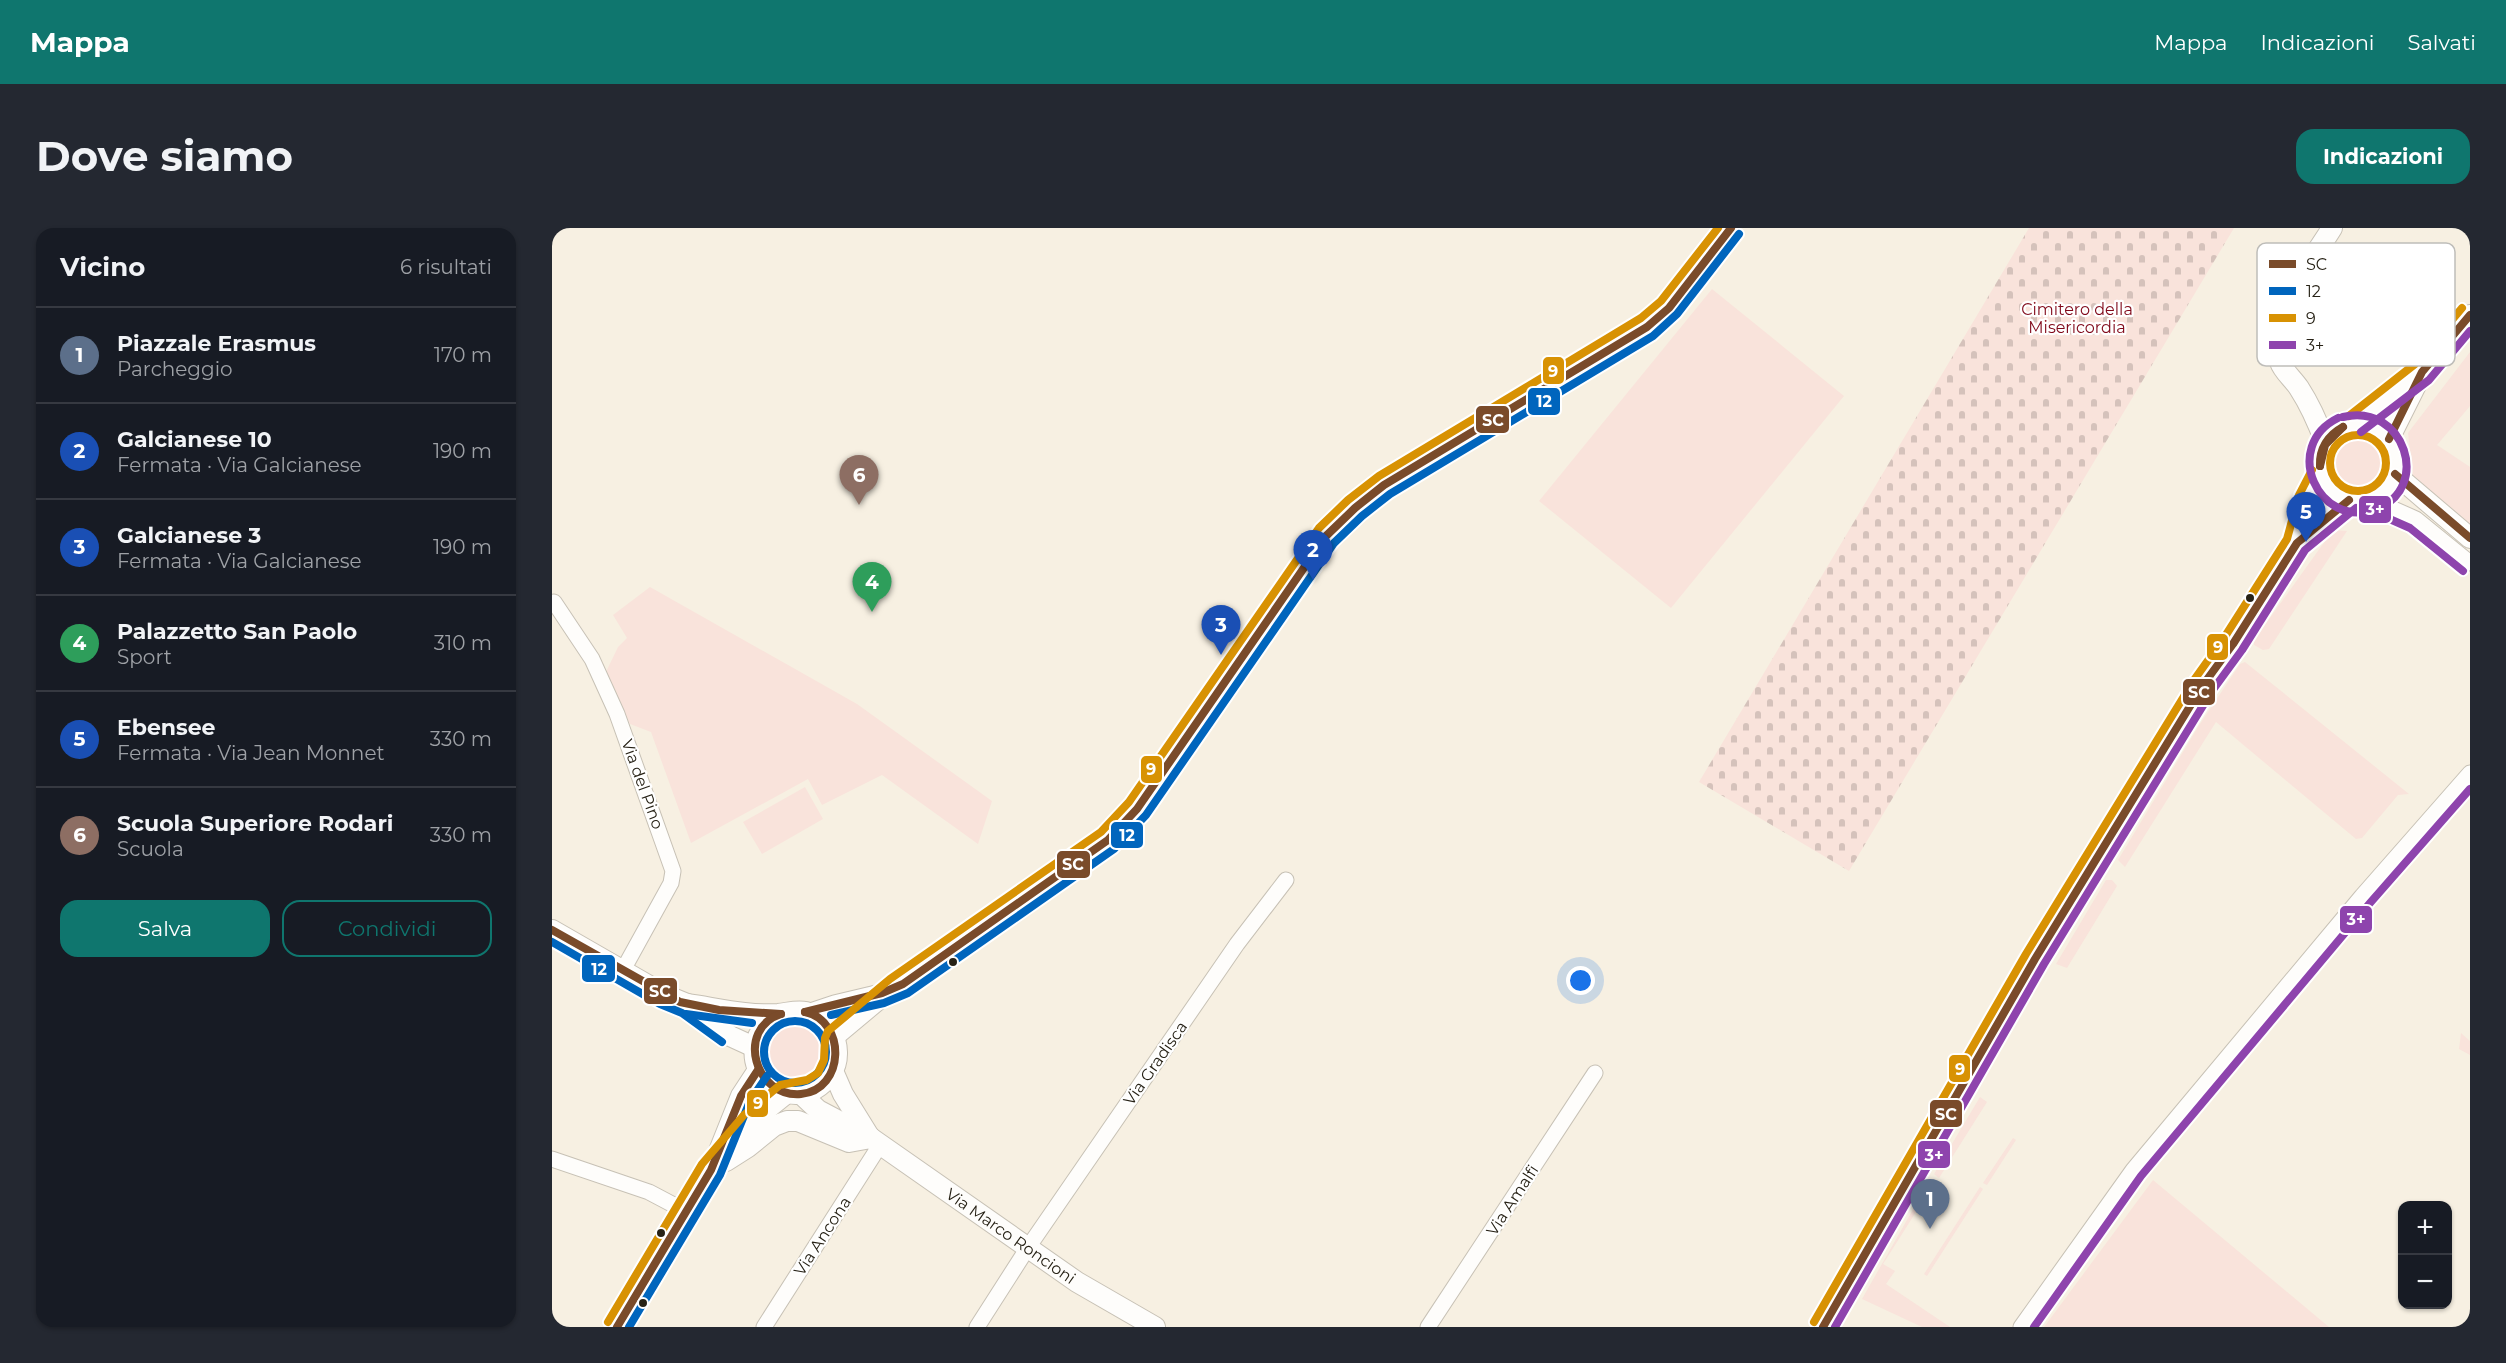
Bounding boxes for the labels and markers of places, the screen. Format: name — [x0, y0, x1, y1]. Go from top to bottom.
pin: 6 — [840, 456, 878, 505]
pin: 5 — [2286, 492, 2326, 542]
pin: 2 — [1294, 530, 1332, 580]
pin: 4 — [852, 562, 892, 612]
unlabelled marker — [2244, 592, 2256, 604]
pin: 3 — [1202, 606, 1240, 655]
unlabelled marker — [947, 956, 959, 968]
pin: 1 — [1910, 1180, 1950, 1229]
unlabelled marker — [655, 1227, 667, 1239]
unlabelled marker — [637, 1297, 649, 1309]

